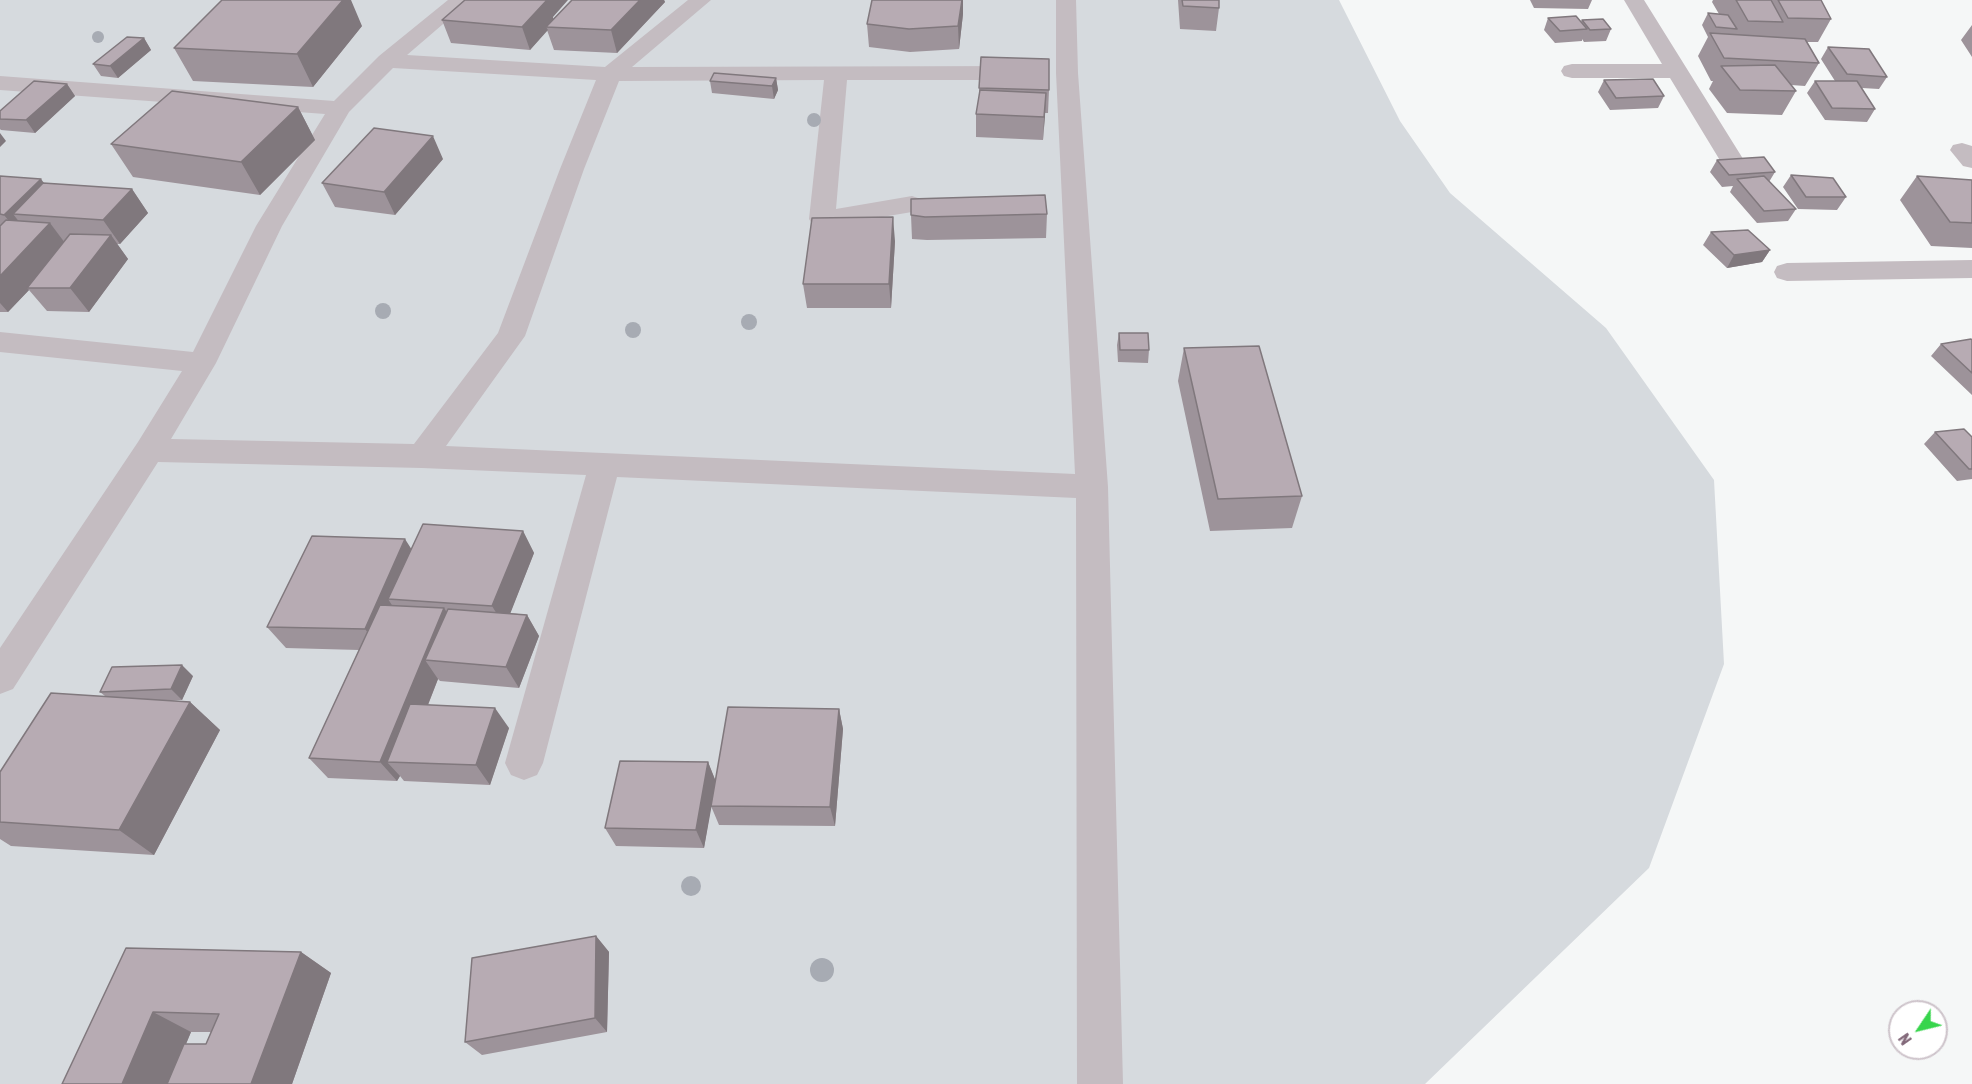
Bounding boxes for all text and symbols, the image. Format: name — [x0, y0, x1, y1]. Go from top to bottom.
north arrow — [1888, 1000, 1948, 1060]
text: N — [1895, 1030, 1915, 1048]

